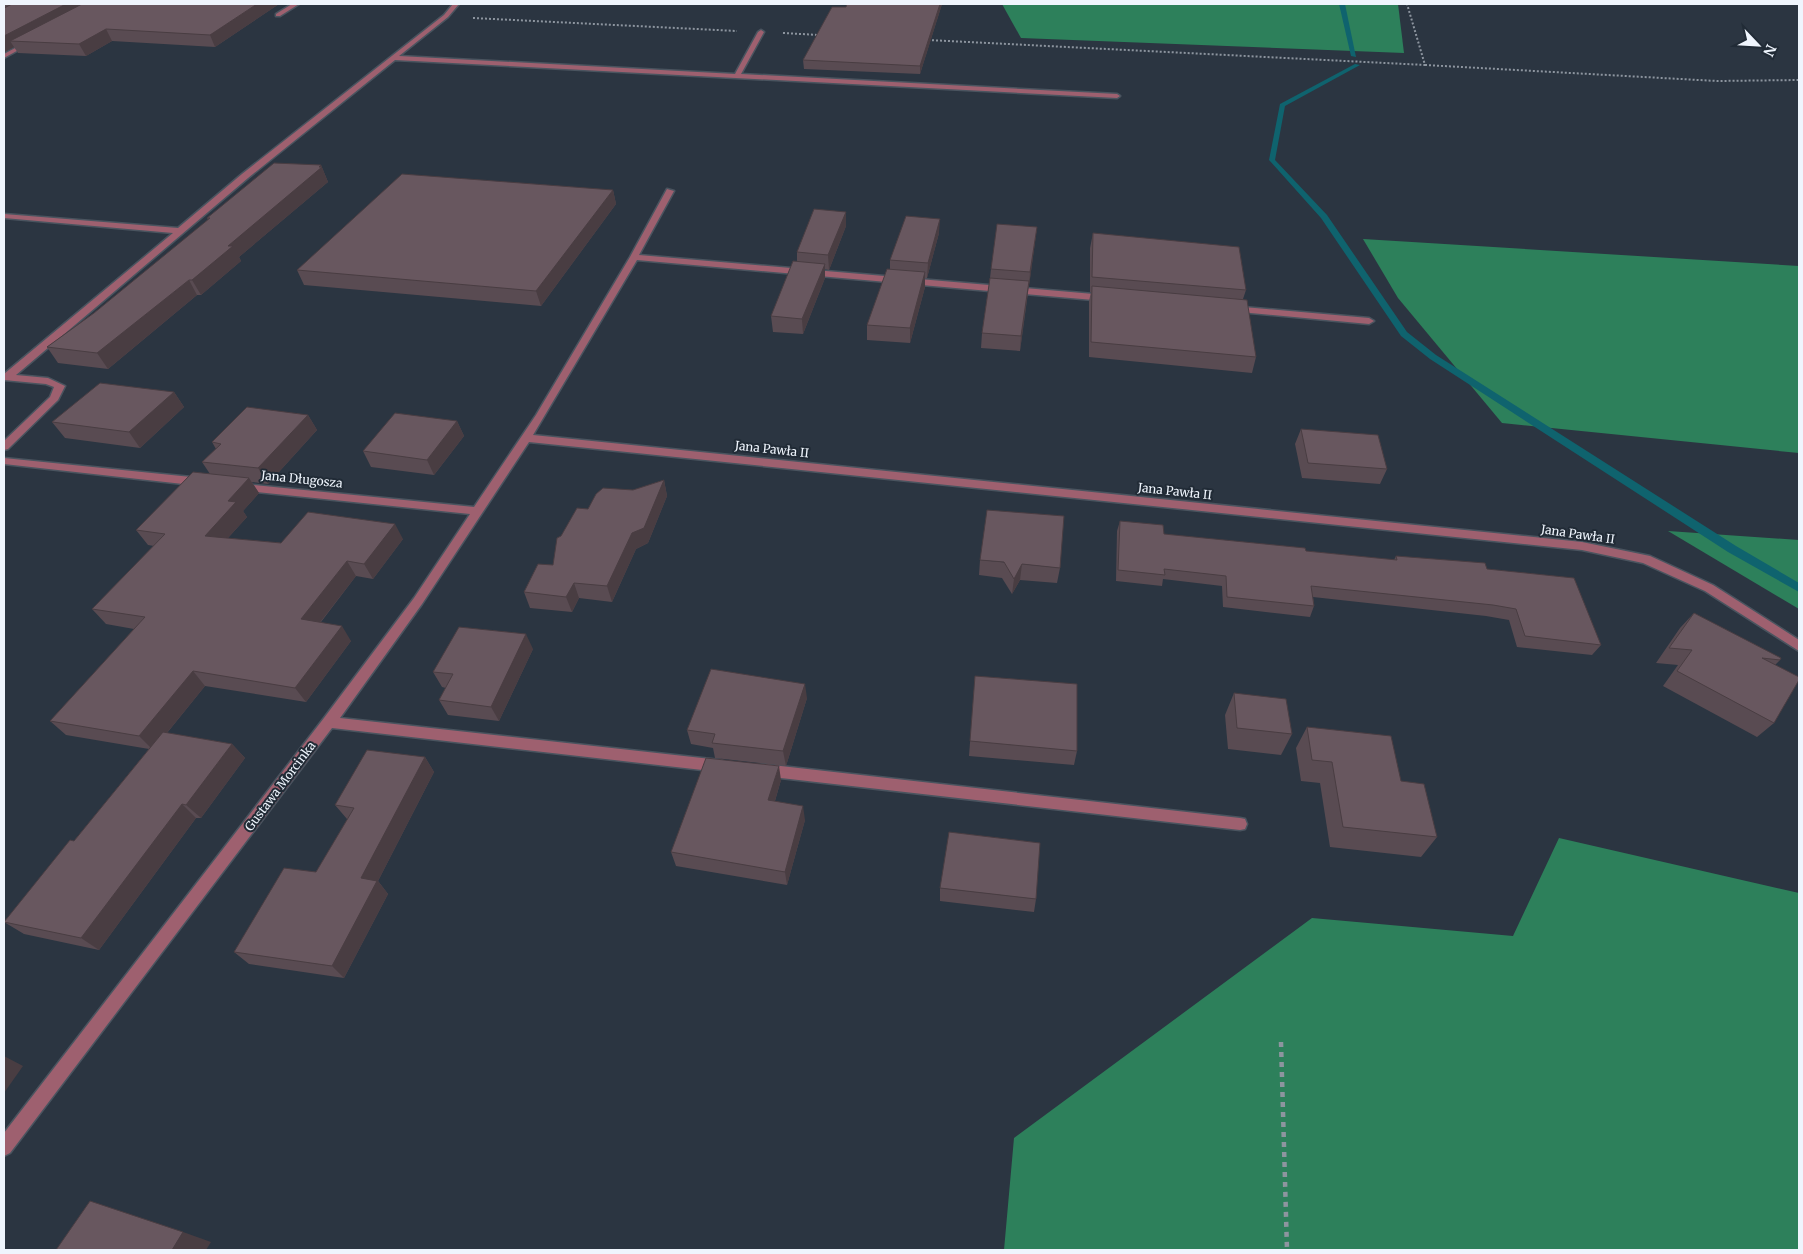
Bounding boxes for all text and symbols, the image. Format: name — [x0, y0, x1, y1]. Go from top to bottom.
north arrow — [1733, 20, 1783, 70]
text: N — [1759, 42, 1780, 59]
street label: Jana Pawła II — [733, 438, 810, 460]
street label: Jana Długosza — [260, 467, 344, 491]
street label: Jana Pawła II — [1136, 480, 1213, 502]
street label: Jana Pawła II — [1539, 521, 1616, 547]
street label: Gustawa Morcinka — [241, 738, 319, 834]

